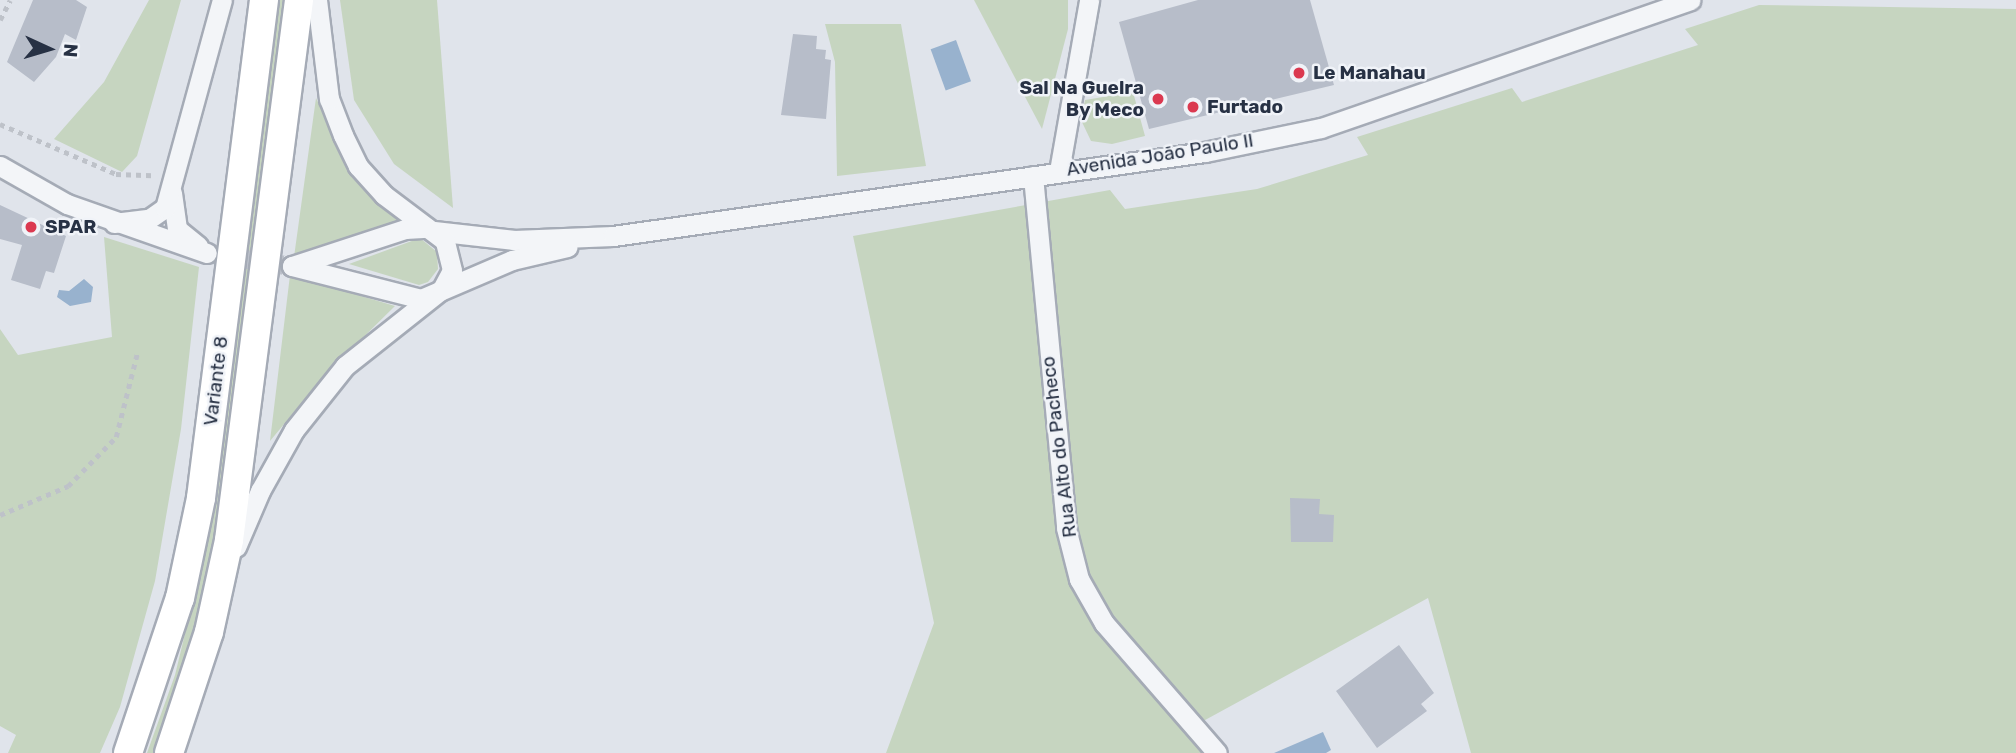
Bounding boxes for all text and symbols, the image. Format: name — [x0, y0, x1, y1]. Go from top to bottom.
north arrow — [14, 14, 84, 84]
text: N — [58, 43, 82, 58]
place label: Le Manahau — [1313, 62, 1426, 84]
marker: Le Manahau — [1291, 65, 1307, 81]
place label: Sal Na Guelra By Meco — [1020, 77, 1144, 121]
marker: Sal Na Guelra By Meco — [1150, 91, 1166, 107]
place label: Furtado — [1207, 96, 1283, 118]
marker: Furtado — [1185, 99, 1201, 115]
street label: Avenida João Paulo II — [1065, 129, 1255, 181]
place label: SPAR — [45, 216, 96, 238]
marker: SPAR — [23, 219, 39, 235]
street label: Variante 8 — [199, 335, 233, 427]
street label: Rua Alto do Pacheco — [1037, 355, 1081, 539]

